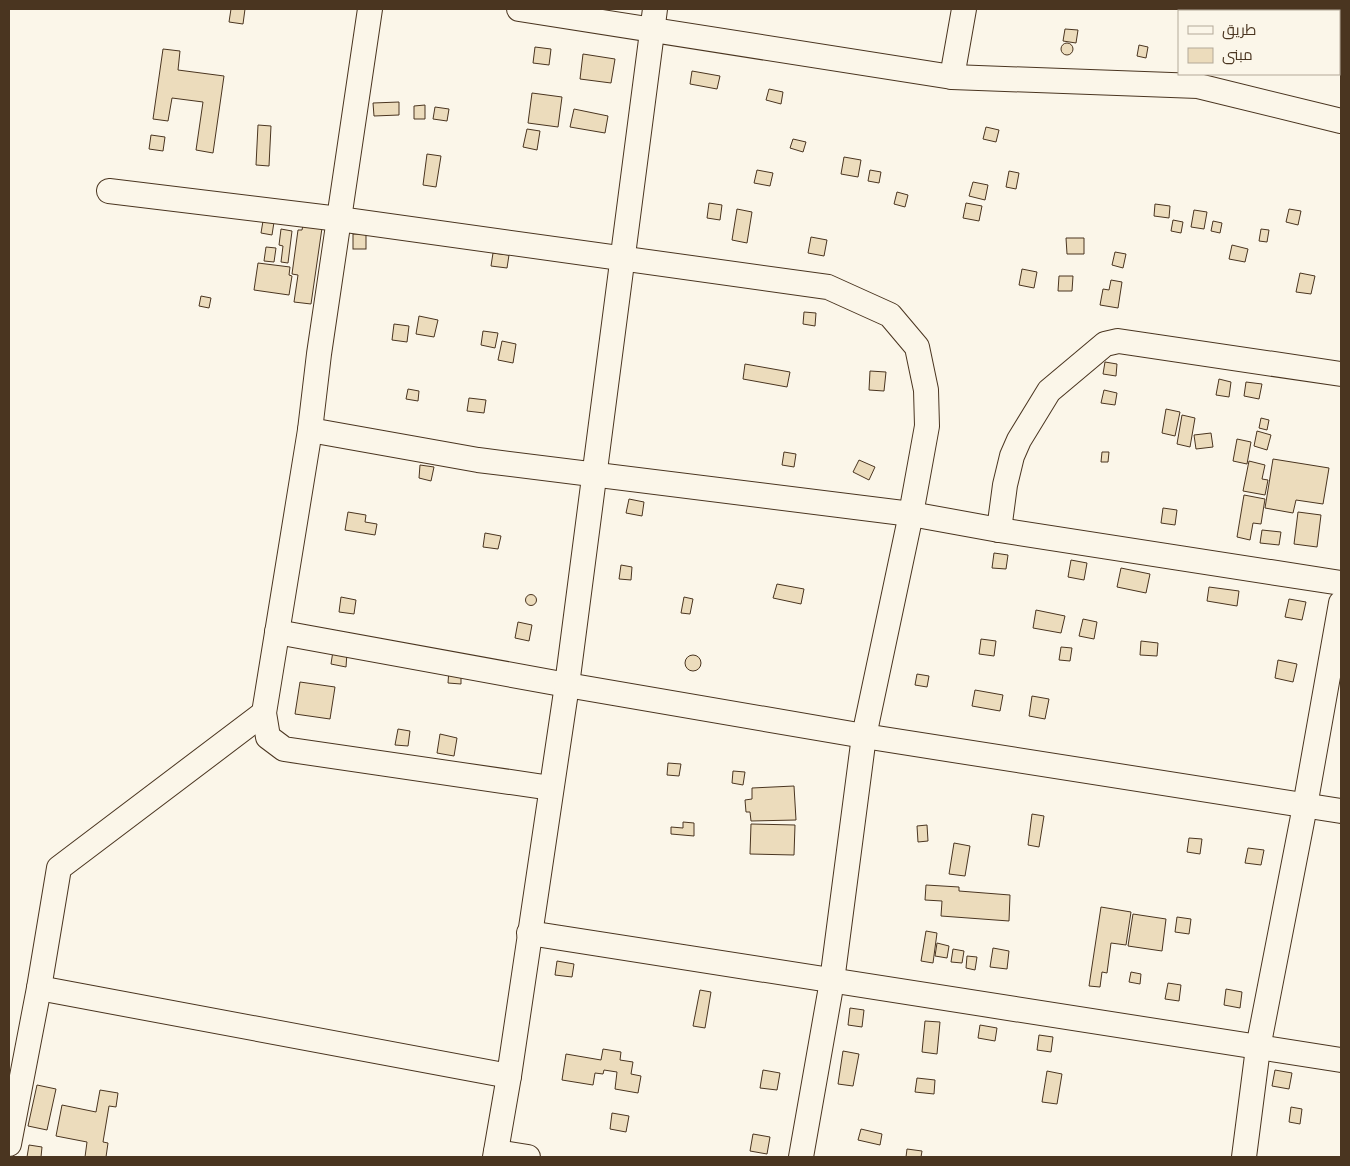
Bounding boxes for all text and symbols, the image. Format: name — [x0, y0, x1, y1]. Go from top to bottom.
legend — [1178, 10, 1340, 75]
text: طريق — [1222, 22, 1256, 40]
text: مبنى — [1222, 47, 1253, 65]

